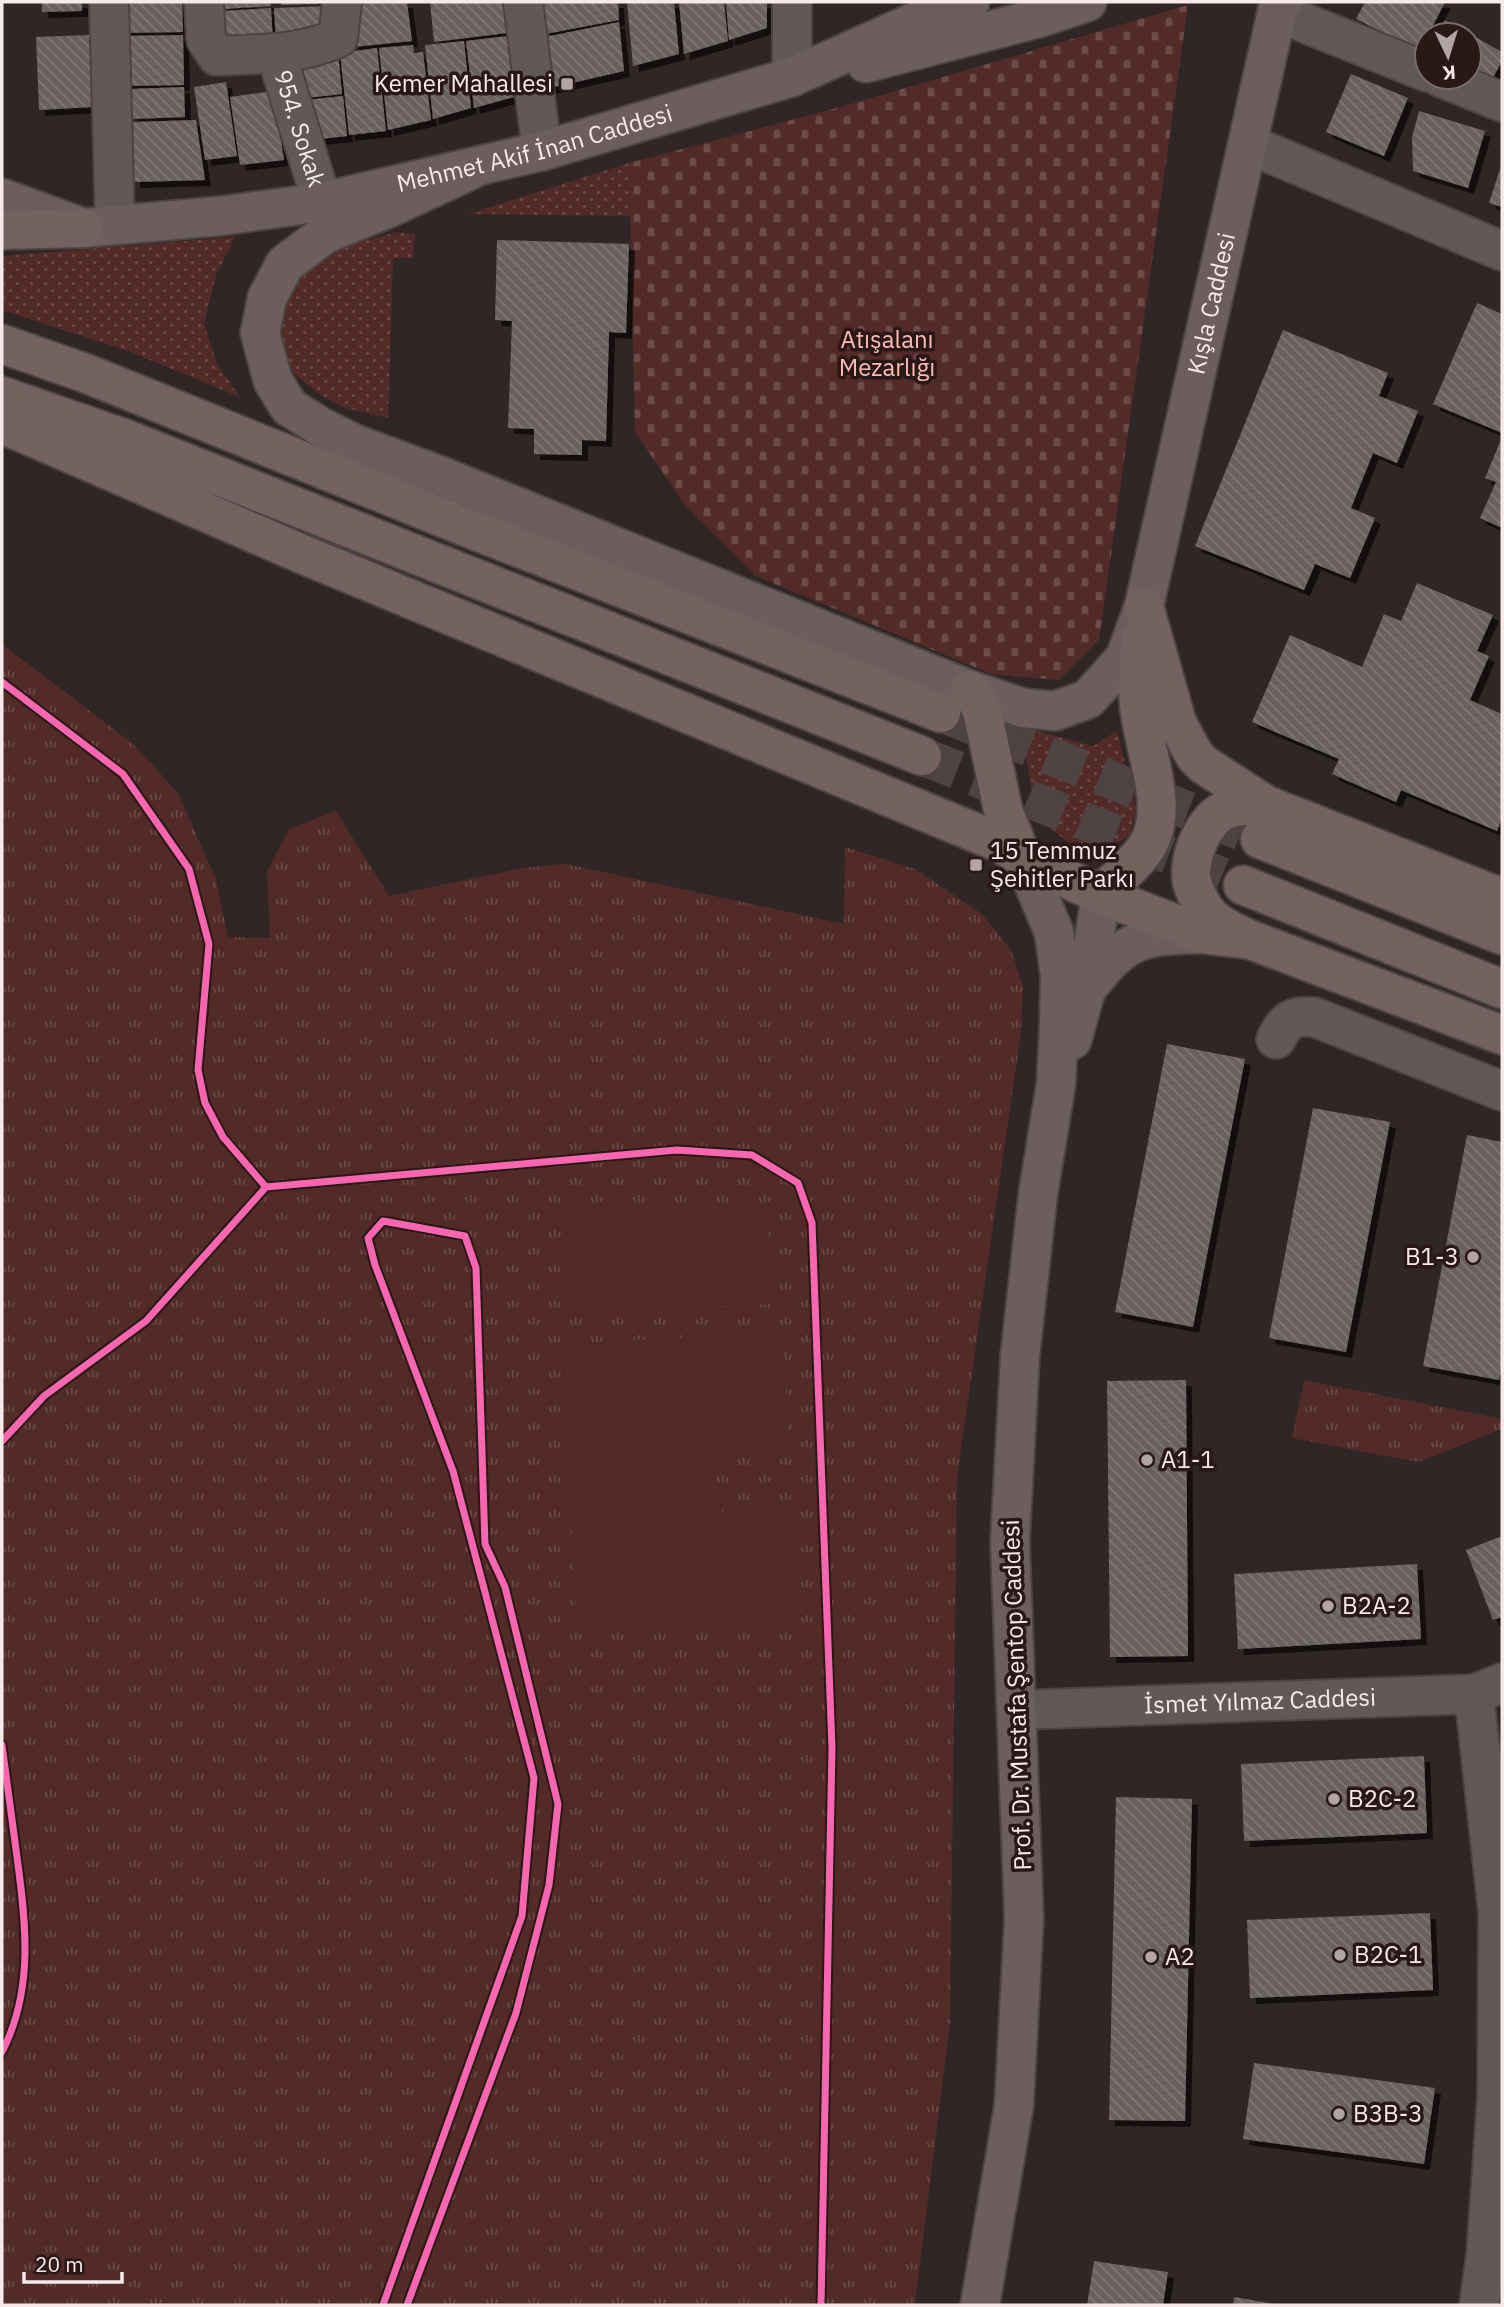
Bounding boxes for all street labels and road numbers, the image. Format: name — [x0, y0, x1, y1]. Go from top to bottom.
street label: 954. Sokak — [267, 66, 333, 191]
street label: Mehmet Akif İnan Caddesi — [393, 96, 676, 199]
street label: Kışla Caddesi — [1179, 230, 1242, 377]
street label: Prof. Dr. Mustafa Şentop Caddesi — [994, 1519, 1038, 1871]
street label: İsmet Yılmaz Caddesi — [1143, 1680, 1377, 1721]

